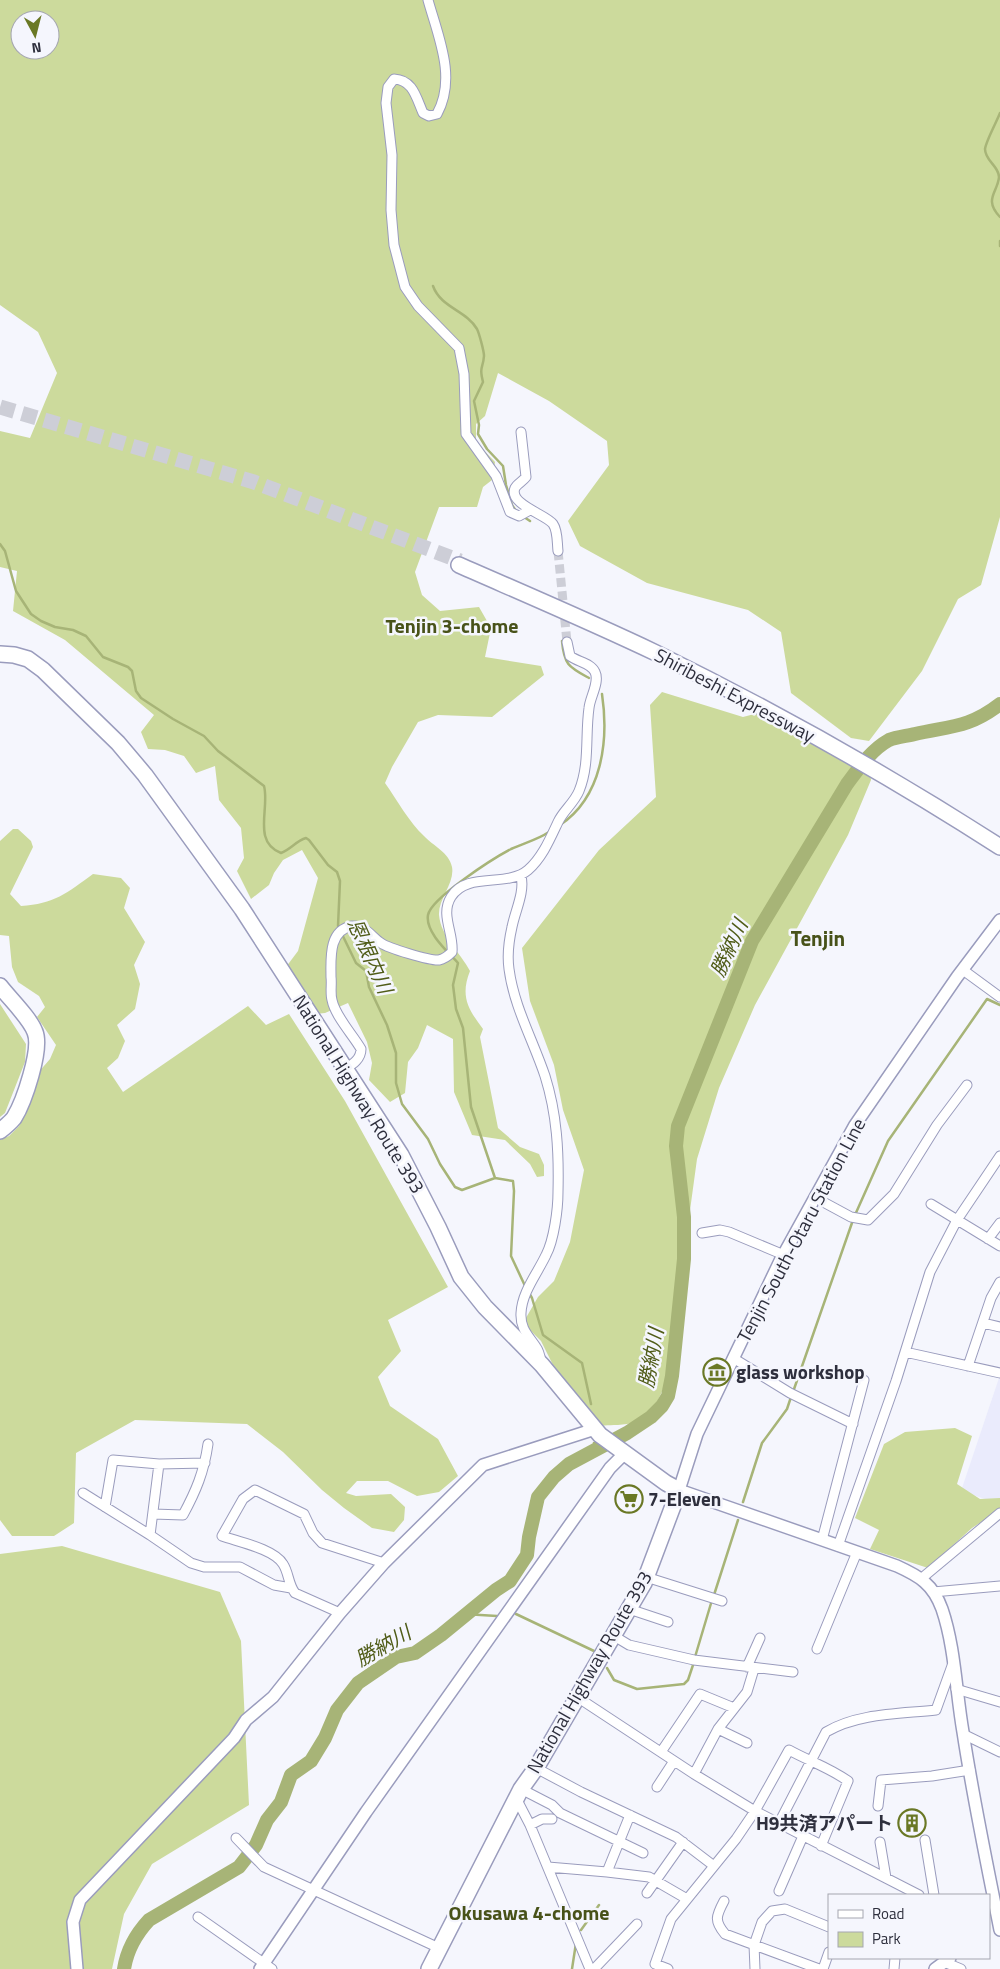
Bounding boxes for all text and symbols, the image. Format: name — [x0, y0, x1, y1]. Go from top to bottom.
north arrow — [10, 10, 60, 60]
text: N — [31, 37, 43, 59]
district label: Tenjin 3-chome — [385, 610, 519, 641]
street label: Shiribeshi Expressway — [650, 640, 821, 749]
water label: 勝納川 — [702, 912, 756, 982]
water label: 恩根内川 — [340, 913, 402, 1000]
district label: Tenjin — [791, 922, 845, 954]
street label: National Highway Route 393 — [286, 989, 433, 1199]
street label: Tenjin South-Otaru Station Line — [729, 1112, 872, 1347]
water label: 勝納川 — [630, 1324, 671, 1390]
museum icon: glass workshop — [702, 1357, 732, 1387]
place label: glass workshop — [736, 1357, 865, 1386]
supermarket icon: 7-Eleven — [614, 1484, 644, 1514]
place label: 7-Eleven — [648, 1484, 721, 1513]
street label: National Highway Route 393 — [519, 1565, 659, 1778]
water label: 勝納川 — [349, 1616, 418, 1674]
place label: H9共済アパート — [756, 1808, 893, 1837]
building icon: H9共済アパート — [897, 1808, 927, 1838]
legend — [828, 1894, 990, 1959]
district label: Okusawa 4-chome — [449, 1897, 610, 1928]
text: Road — [872, 1902, 904, 1925]
text: Park — [872, 1927, 901, 1950]

